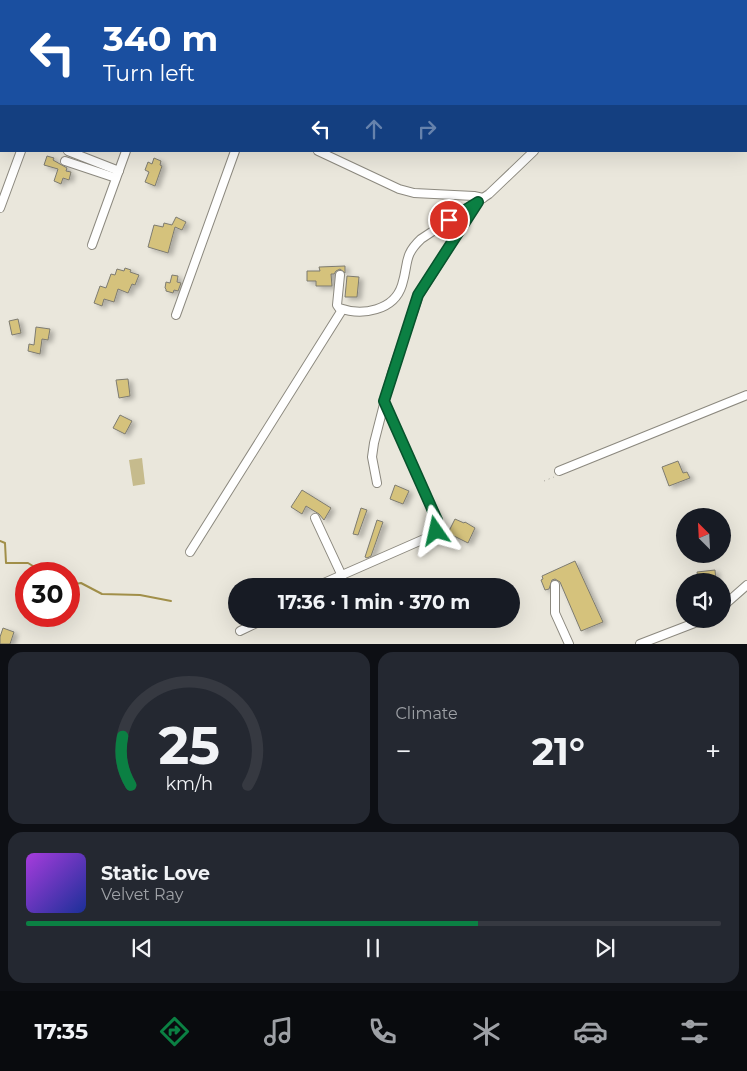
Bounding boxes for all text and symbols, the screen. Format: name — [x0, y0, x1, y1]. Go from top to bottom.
text: 340 m — [103, 17, 218, 60]
icon: left — [20, 20, 85, 85]
text: Turn left — [103, 60, 195, 87]
icon: left — [307, 115, 335, 143]
icon: ahead — [360, 115, 388, 143]
icon: right — [413, 115, 441, 143]
pin — [428, 199, 470, 241]
icon: arrive — [435, 206, 463, 234]
position arrow — [409, 504, 461, 556]
north arrow — [676, 508, 731, 562]
map controls — [676, 508, 731, 628]
speed limit sign: 30 — [15, 562, 80, 627]
button: sound — [676, 573, 731, 628]
text: 17:36 · 1 min · 370 m — [278, 591, 470, 614]
text: Climate — [396, 704, 458, 723]
text: 25 — [158, 714, 220, 777]
text: 21° — [532, 728, 585, 775]
text: − — [396, 734, 412, 768]
text: + — [705, 734, 721, 768]
text: km/h — [165, 773, 213, 794]
text: Static Love — [101, 862, 210, 885]
text: Velvet Ray — [101, 885, 183, 904]
icon: previous — [128, 934, 156, 962]
icon: pause — [359, 934, 387, 962]
icon: next — [591, 934, 619, 962]
icon: directions — [157, 1014, 192, 1049]
icon: music — [261, 1014, 296, 1049]
icon: phone — [365, 1014, 400, 1049]
icon: climate — [469, 1014, 504, 1049]
icon: car — [573, 1014, 608, 1049]
icon: filters — [677, 1014, 712, 1049]
text: 17:35 — [35, 1018, 88, 1045]

